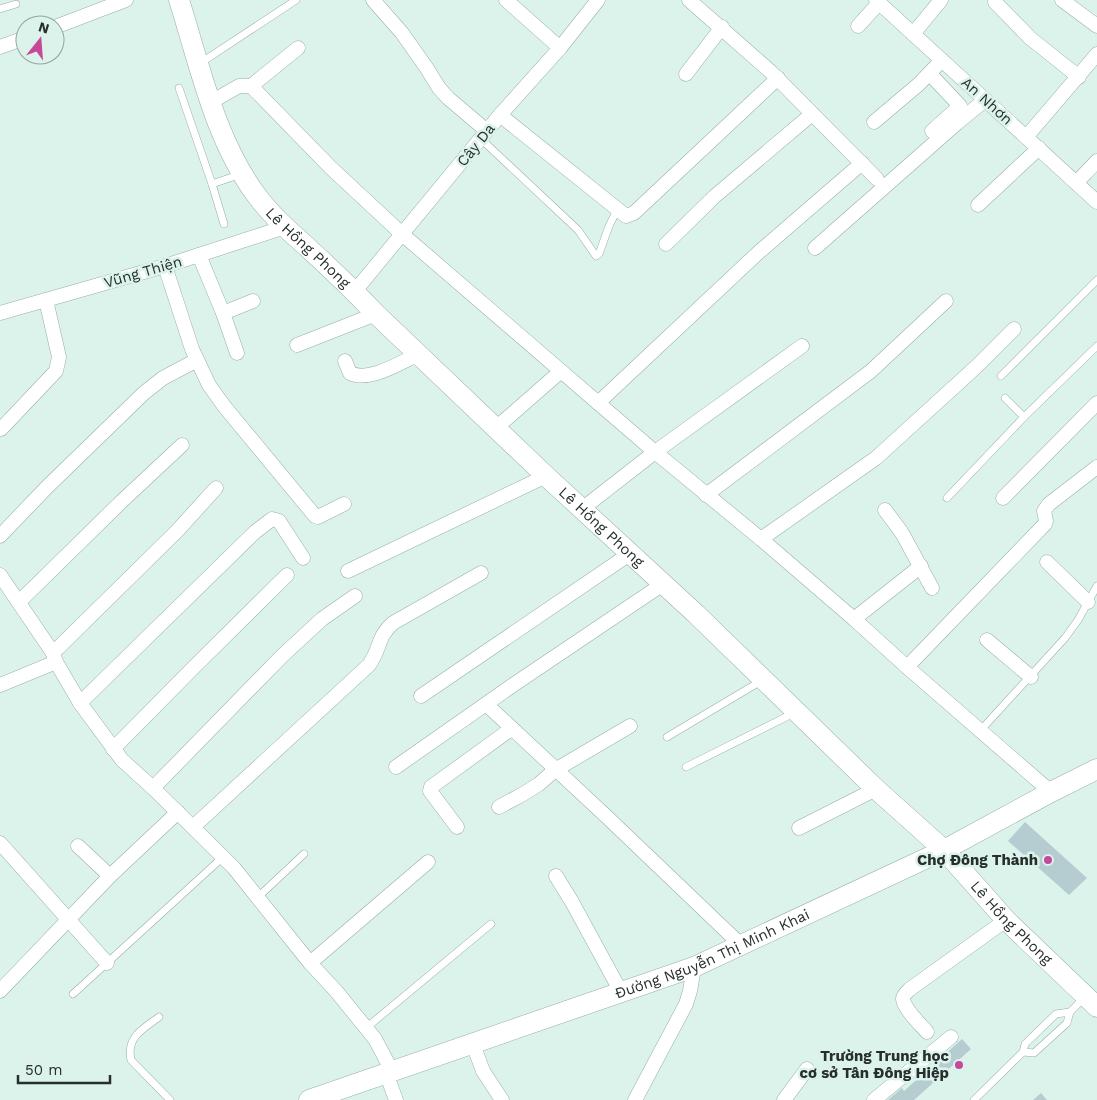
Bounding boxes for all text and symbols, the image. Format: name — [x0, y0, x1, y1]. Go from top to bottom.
north arrow — [15, 15, 65, 65]
text: N — [37, 18, 51, 37]
street label: An Nhơn — [958, 73, 1016, 129]
street label: Cây Da — [453, 119, 499, 170]
street label: Lê Hồng Phong — [262, 204, 354, 292]
street label: Vũng Thiện — [102, 252, 184, 292]
street label: Lê Hồng Phong — [555, 483, 648, 571]
place label: Chợ Đông Thành — [917, 851, 1038, 869]
marker: Chợ Đông Thành — [1042, 854, 1054, 866]
street label: Lê Hồng Phong — [967, 877, 1056, 968]
street label: Đường Nguyễn Thị Minh Khai — [612, 905, 812, 1003]
place label: Trường Trung học cơ sở Tân Đông Hiệp — [799, 1047, 949, 1082]
scale bar — [18, 1052, 110, 1084]
marker: Trường Trung học cơ sở Tân Đông Hiệp — [953, 1059, 965, 1071]
text: 50 m — [25, 1061, 62, 1079]

